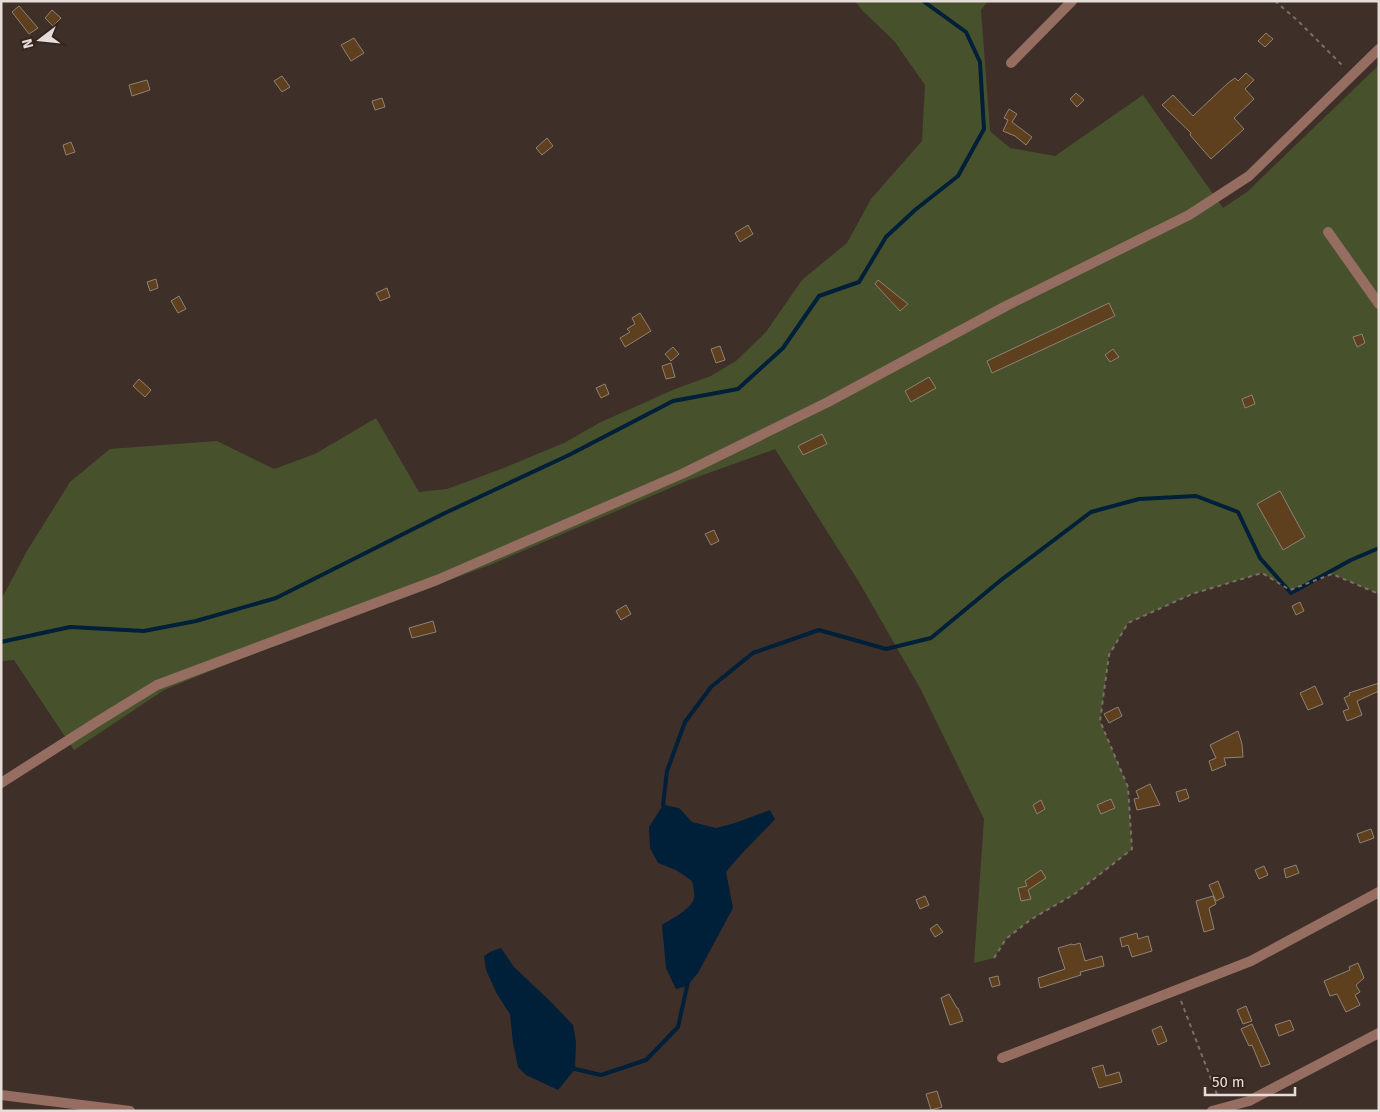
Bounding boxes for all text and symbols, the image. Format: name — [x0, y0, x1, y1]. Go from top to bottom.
north arrow — [15, 15, 65, 65]
text: N — [19, 37, 37, 50]
scale bar — [1205, 1064, 1295, 1096]
text: 50 m — [1212, 1073, 1245, 1091]

